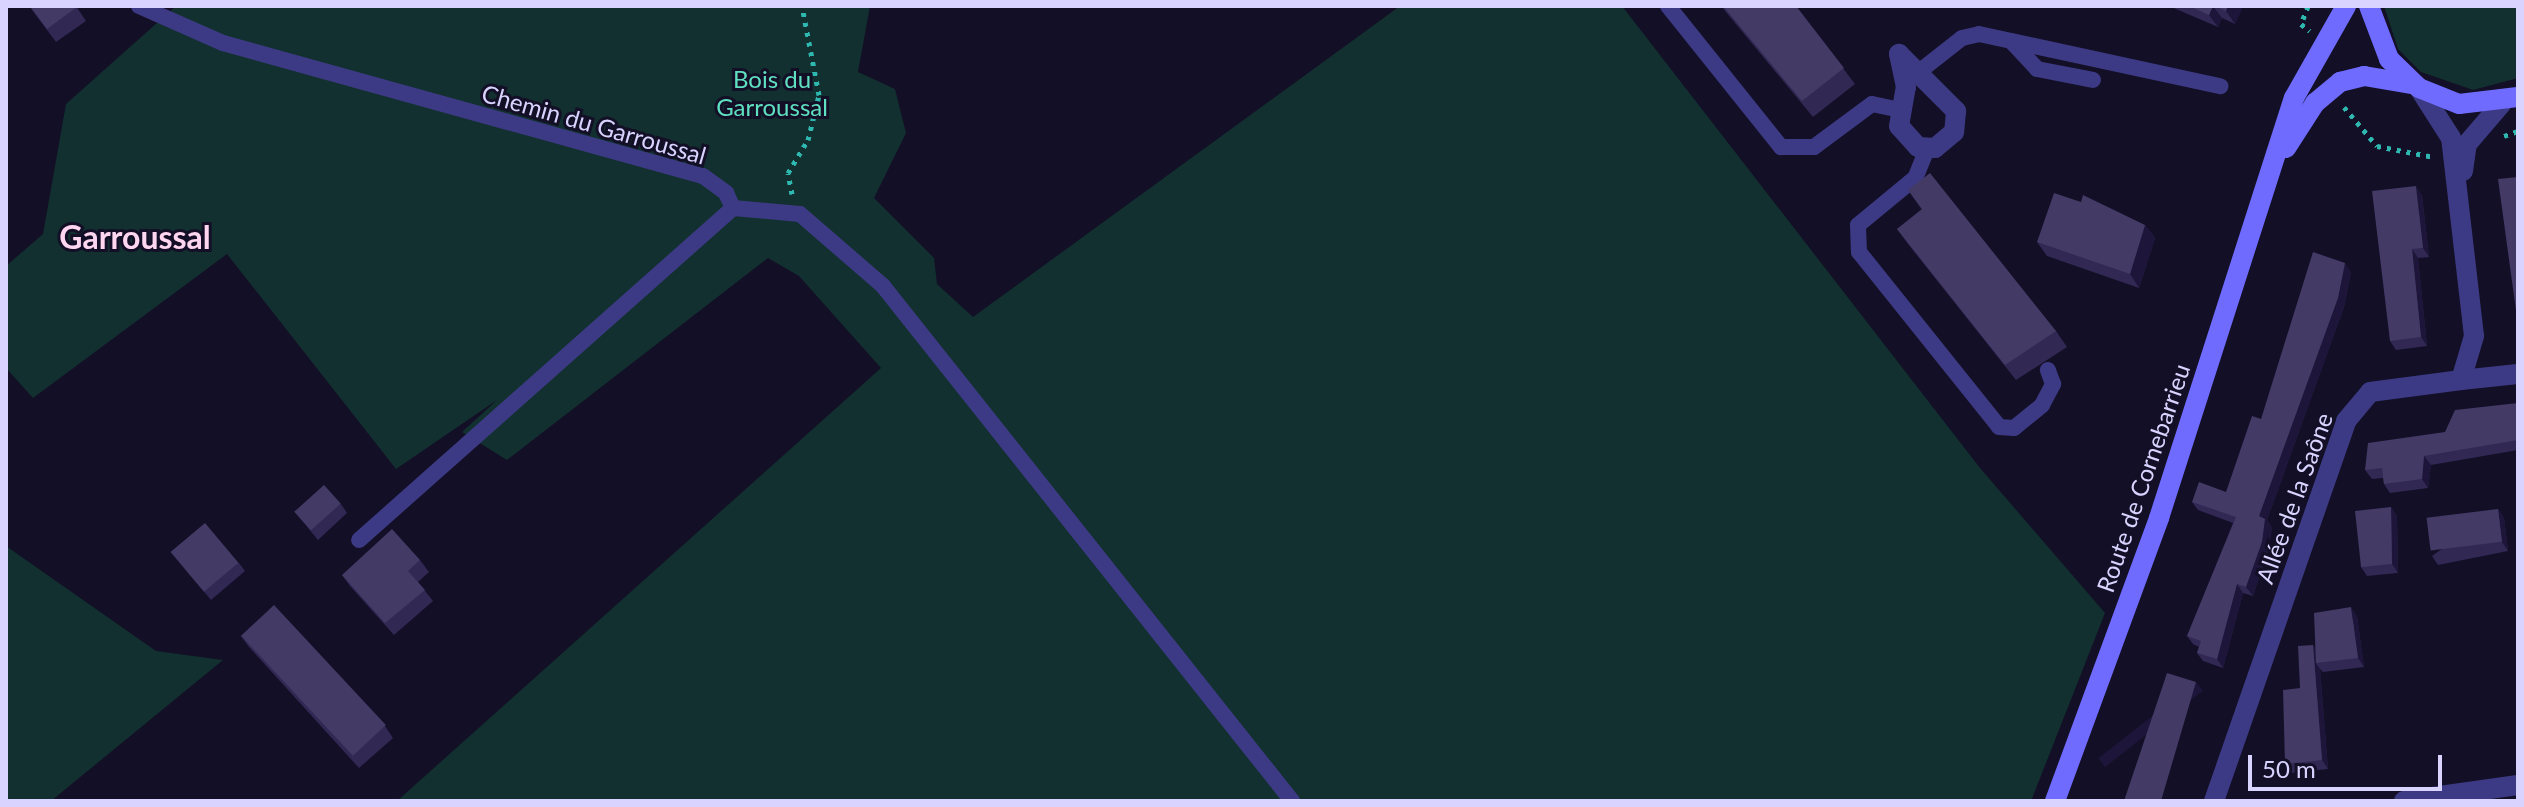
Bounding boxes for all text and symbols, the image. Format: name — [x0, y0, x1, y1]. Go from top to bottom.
park label: Bois du Garroussal — [716, 65, 828, 121]
street label: Chemin du Garroussal — [479, 78, 709, 170]
district label: Garroussal — [59, 218, 211, 256]
street label: Route de Cornebarrieu — [2090, 360, 2196, 596]
street label: Allée de la Saône — [2250, 409, 2338, 587]
scale bar — [2252, 739, 2446, 789]
text: 50 m — [2262, 754, 2316, 783]

